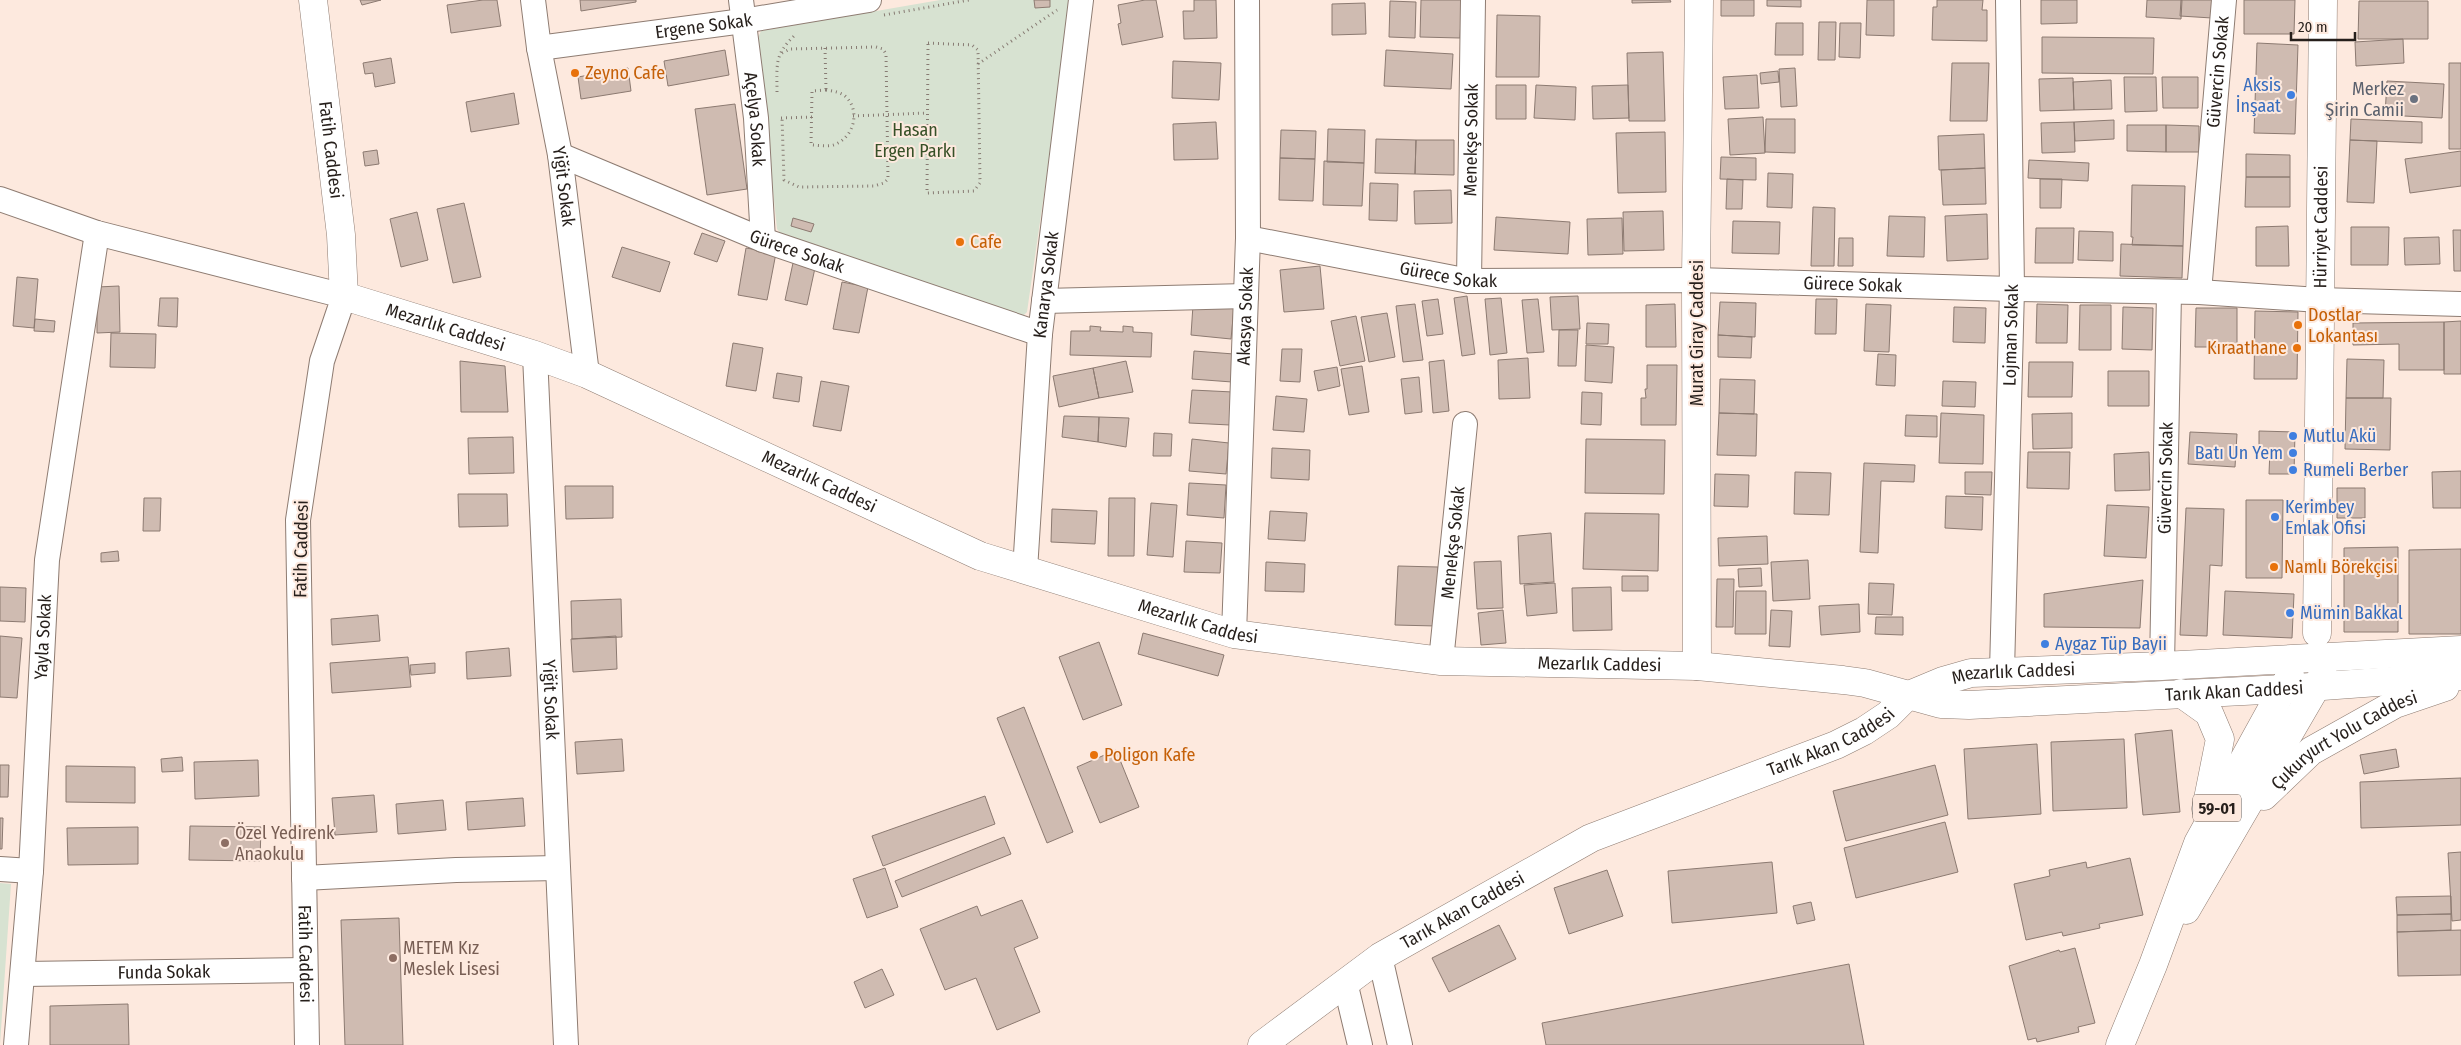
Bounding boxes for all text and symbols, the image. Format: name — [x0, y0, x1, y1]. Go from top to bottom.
street label: Ergene Sokak — [654, 9, 754, 44]
scale bar — [2291, 10, 2355, 42]
street label: Güvercin Sokak — [2202, 14, 2234, 129]
text: 20 m — [2298, 18, 2328, 36]
place label: Zeyno Cafe — [585, 62, 665, 84]
marker: Zeyno Cafe — [569, 67, 581, 79]
street label: Açelya Sokak — [739, 71, 770, 168]
place label: Aksis İnşaat — [2236, 74, 2281, 117]
place label: Merkez Şirin Camii — [2325, 78, 2404, 121]
street label: Menekşe Sokak — [1459, 83, 1483, 197]
marker: Aksis İnşaat — [2285, 89, 2297, 101]
marker: Merkez Şirin Camii — [2408, 93, 2420, 105]
street label: Fatih Caddesi — [314, 100, 348, 200]
park label: Hasan Ergen Parkı — [874, 119, 956, 162]
street label: Yiğit Sokak — [548, 144, 580, 228]
street label: Hürriyet Caddesi — [2309, 166, 2332, 288]
street label: Gürece Sokak — [746, 225, 848, 278]
street label: Kanarya Sokak — [1029, 230, 1064, 340]
place label: Cafe — [970, 231, 1002, 253]
marker: Cafe — [954, 236, 966, 248]
street label: Gürece Sokak — [1398, 257, 1498, 292]
street label: Murat Giray Caddesi — [1686, 260, 1708, 406]
street label: Akasya Sokak — [1233, 266, 1258, 366]
street label: Gürece Sokak — [1803, 272, 1903, 297]
street label: Lojman Sokak — [1998, 283, 2023, 386]
street label: Mezarlık Caddesi — [383, 299, 508, 356]
place label: Dostlar Lokantası — [2308, 304, 2378, 347]
marker: Dostlar Lokantası — [2292, 319, 2304, 331]
place label: Kıraathane — [2207, 337, 2287, 359]
marker: Kıraathane — [2291, 342, 2303, 354]
street label: Güvercin Sokak — [2153, 421, 2178, 534]
place label: Mutlu Akü — [2303, 425, 2376, 447]
marker: Mutlu Akü — [2287, 430, 2299, 442]
place label: Batı Un Yem — [2195, 442, 2283, 464]
street label: Mezarlık Caddesi — [758, 446, 880, 518]
marker: Batı Un Yem — [2287, 447, 2299, 459]
place label: Rumeli Berber — [2303, 459, 2409, 481]
marker: Rumeli Berber — [2287, 464, 2299, 476]
street label: Menekşe Sokak — [1436, 485, 1470, 600]
place label: Kerimbey Emlak Ofisi — [2285, 496, 2366, 539]
street label: Fatih Caddesi — [289, 500, 313, 598]
marker: Kerimbey Emlak Ofisi — [2269, 511, 2281, 523]
place label: Namlı Börekçisi — [2284, 556, 2398, 578]
marker: Namlı Börekçisi — [2268, 561, 2280, 573]
street label: Yayla Sokak — [30, 593, 56, 680]
street label: Mezarlık Caddesi — [1135, 594, 1259, 648]
place label: Mümin Bakkal — [2300, 602, 2403, 624]
marker: Mümin Bakkal — [2284, 607, 2296, 619]
place label: Aygaz Tüp Bayii — [2055, 633, 2167, 655]
marker: Aygaz Tüp Bayii — [2039, 638, 2051, 650]
street label: Mezarlık Caddesi — [1537, 652, 1662, 676]
street label: Mezarlık Caddesi — [1949, 658, 2076, 689]
street label: Yiğit Sokak — [538, 659, 563, 741]
street label: Tarık Akan Caddesi — [2165, 677, 2304, 706]
street label: Çukuryurt Yolu Caddesi — [2266, 686, 2420, 794]
street label: Tarık Akan Caddesi — [1764, 703, 1900, 781]
place label: Poligon Kafe — [1104, 744, 1196, 766]
marker: Poligon Kafe — [1088, 749, 1100, 761]
road number: 59-01 — [2193, 794, 2241, 821]
place label: Özel Yedirenk Anaokulu — [235, 822, 335, 865]
marker: Özel Yedirenk Anaokulu — [219, 837, 231, 849]
street label: Tarık Akan Caddesi — [1397, 867, 1528, 954]
street label: Fatih Caddesi — [294, 905, 317, 1003]
place label: METEM Kız Meslek Lisesi — [403, 937, 500, 980]
marker: METEM Kız Meslek Lisesi — [387, 952, 399, 964]
street label: Funda Sokak — [118, 960, 211, 984]

